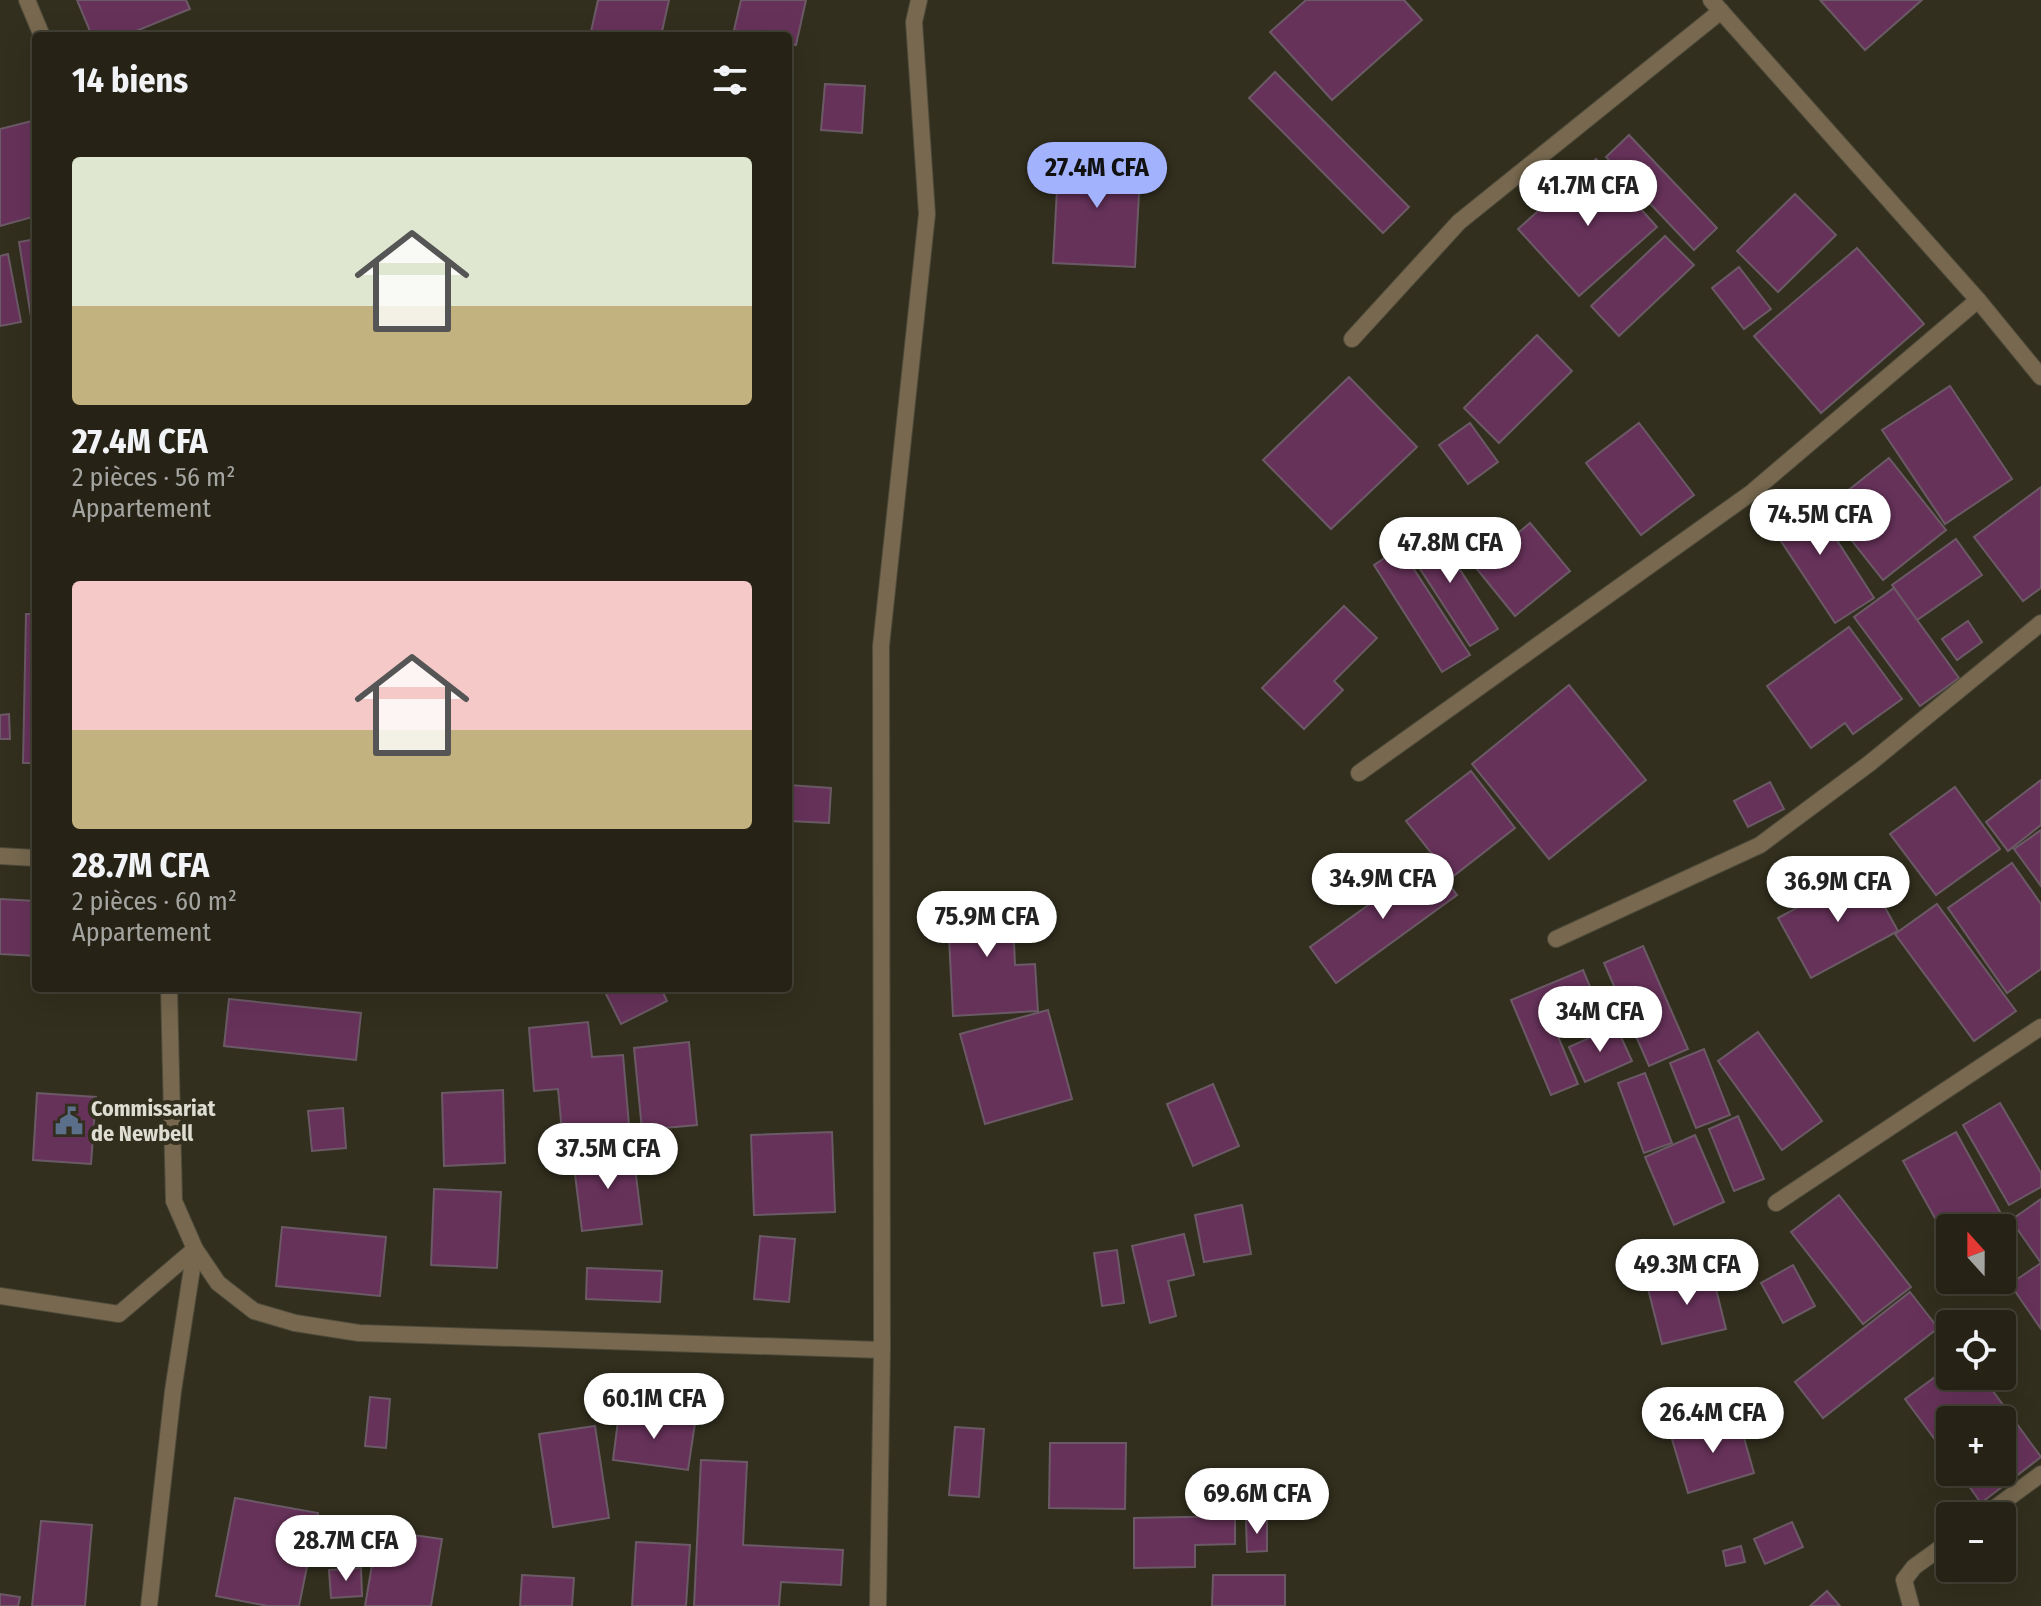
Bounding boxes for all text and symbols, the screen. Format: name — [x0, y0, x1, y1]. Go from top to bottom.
icon: filters — [708, 58, 752, 102]
text: 14 biens — [72, 60, 188, 101]
pin: 27.4M CFA — [1005, 142, 1189, 210]
text: 27.4M CFA — [1045, 152, 1149, 183]
pin: 41.7M CFA — [1496, 160, 1680, 228]
text: 41.7M CFA — [1537, 170, 1639, 201]
icon: home — [340, 209, 484, 353]
text: 27.4M CFA — [72, 421, 208, 462]
text: 2 pièces · 56 m² — [72, 462, 235, 493]
pin: 74.5M CFA — [1728, 489, 1912, 557]
text: Appartement — [72, 493, 211, 524]
text: 74.5M CFA — [1768, 499, 1872, 530]
pin: 47.8M CFA — [1358, 517, 1542, 585]
text: 47.8M CFA — [1397, 527, 1503, 558]
icon: home — [340, 633, 484, 777]
text: 28.7M CFA — [72, 845, 209, 886]
pin: 34.9M CFA — [1291, 853, 1475, 921]
pin: 36.9M CFA — [1746, 856, 1930, 924]
text: 34.9M CFA — [1330, 863, 1436, 894]
text: 36.9M CFA — [1785, 866, 1891, 897]
text: 2 pièces · 60 m² — [72, 886, 237, 917]
pin: 75.9M CFA — [895, 891, 1079, 959]
text: 75.9M CFA — [935, 901, 1039, 932]
text: Appartement — [72, 917, 211, 948]
pin: 34M CFA — [1526, 986, 1674, 1054]
text: 34M CFA — [1556, 996, 1644, 1027]
place label: Commissariat de Newbell — [91, 1095, 216, 1147]
public building icon: Commissariat de Newbell — [54, 1106, 84, 1136]
pin: 37.5M CFA — [516, 1123, 700, 1191]
text: 37.5M CFA — [556, 1133, 660, 1164]
north arrow — [1936, 1214, 2016, 1294]
map controls — [1936, 1214, 2016, 1582]
pin: 49.3M CFA — [1595, 1239, 1779, 1307]
text: 49.3M CFA — [1633, 1249, 1741, 1280]
button: locate — [1936, 1310, 2016, 1390]
pin: 60.1M CFA — [562, 1373, 746, 1441]
text: 60.1M CFA — [602, 1383, 706, 1414]
pin: 26.4M CFA — [1621, 1387, 1805, 1455]
text: 26.4M CFA — [1660, 1397, 1766, 1428]
button: + — [1936, 1406, 2016, 1486]
pin: 69.6M CFA — [1165, 1468, 1349, 1536]
text: 69.6M CFA — [1203, 1478, 1311, 1509]
button: − — [1936, 1502, 2016, 1582]
pin: 28.7M CFA — [254, 1515, 438, 1583]
text: 28.7M CFA — [294, 1525, 398, 1556]

